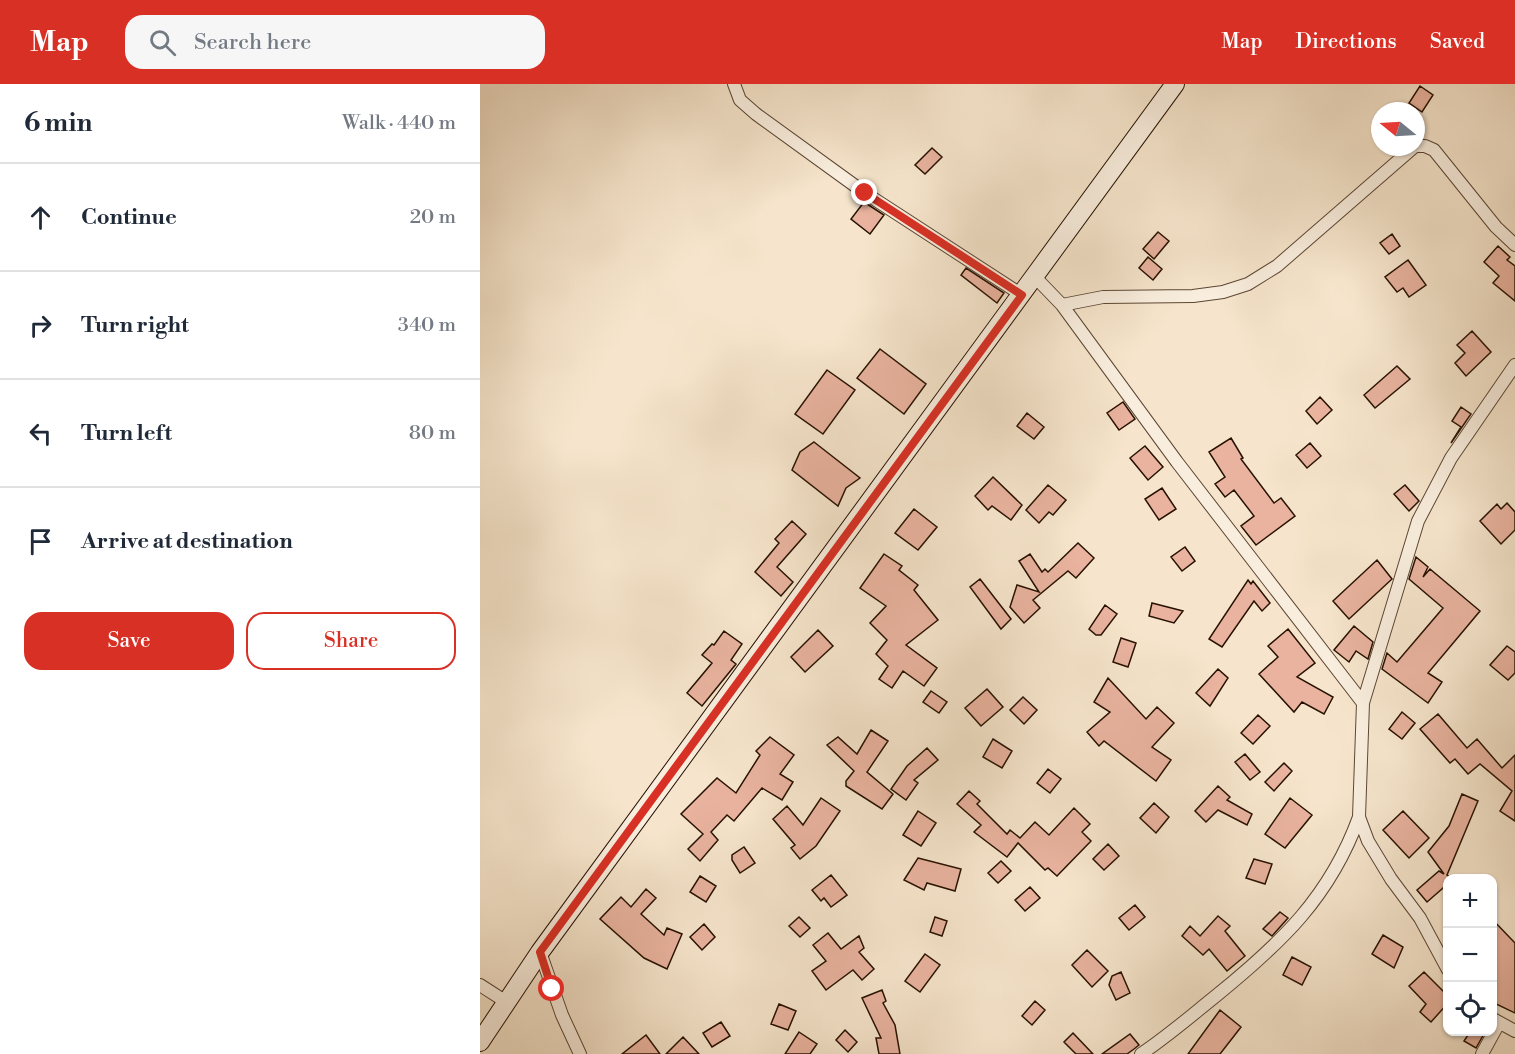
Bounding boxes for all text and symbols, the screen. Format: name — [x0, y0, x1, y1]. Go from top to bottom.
search box — [125, 15, 545, 69]
text: Map — [30, 25, 89, 60]
icon: search — [146, 26, 179, 59]
text: Search here — [194, 29, 311, 56]
text: Map — [1221, 29, 1263, 55]
text: Directions — [1296, 29, 1397, 55]
text: Saved — [1430, 29, 1485, 55]
north arrow — [1371, 102, 1425, 156]
text: 6 min — [24, 107, 92, 139]
text: Walk · 440 m — [342, 111, 456, 136]
route end — [851, 179, 877, 205]
icon: ahead — [24, 201, 57, 234]
text: Continue — [81, 204, 177, 231]
text: 20 m — [410, 205, 456, 230]
icon: right — [24, 309, 57, 342]
text: Turn right — [81, 312, 189, 339]
text: 340 m — [398, 313, 456, 338]
icon: left — [24, 417, 57, 450]
text: Turn left — [81, 420, 172, 447]
text: 80 m — [409, 421, 456, 446]
icon: arrive — [24, 525, 57, 558]
text: Arrive at destination — [81, 528, 293, 555]
button: Save — [24, 612, 234, 670]
button: Share — [246, 612, 456, 670]
map controls — [1443, 874, 1497, 1036]
button: + — [1443, 874, 1497, 928]
button: − — [1443, 928, 1497, 982]
route start — [538, 975, 564, 1001]
button: locate — [1443, 982, 1497, 1036]

